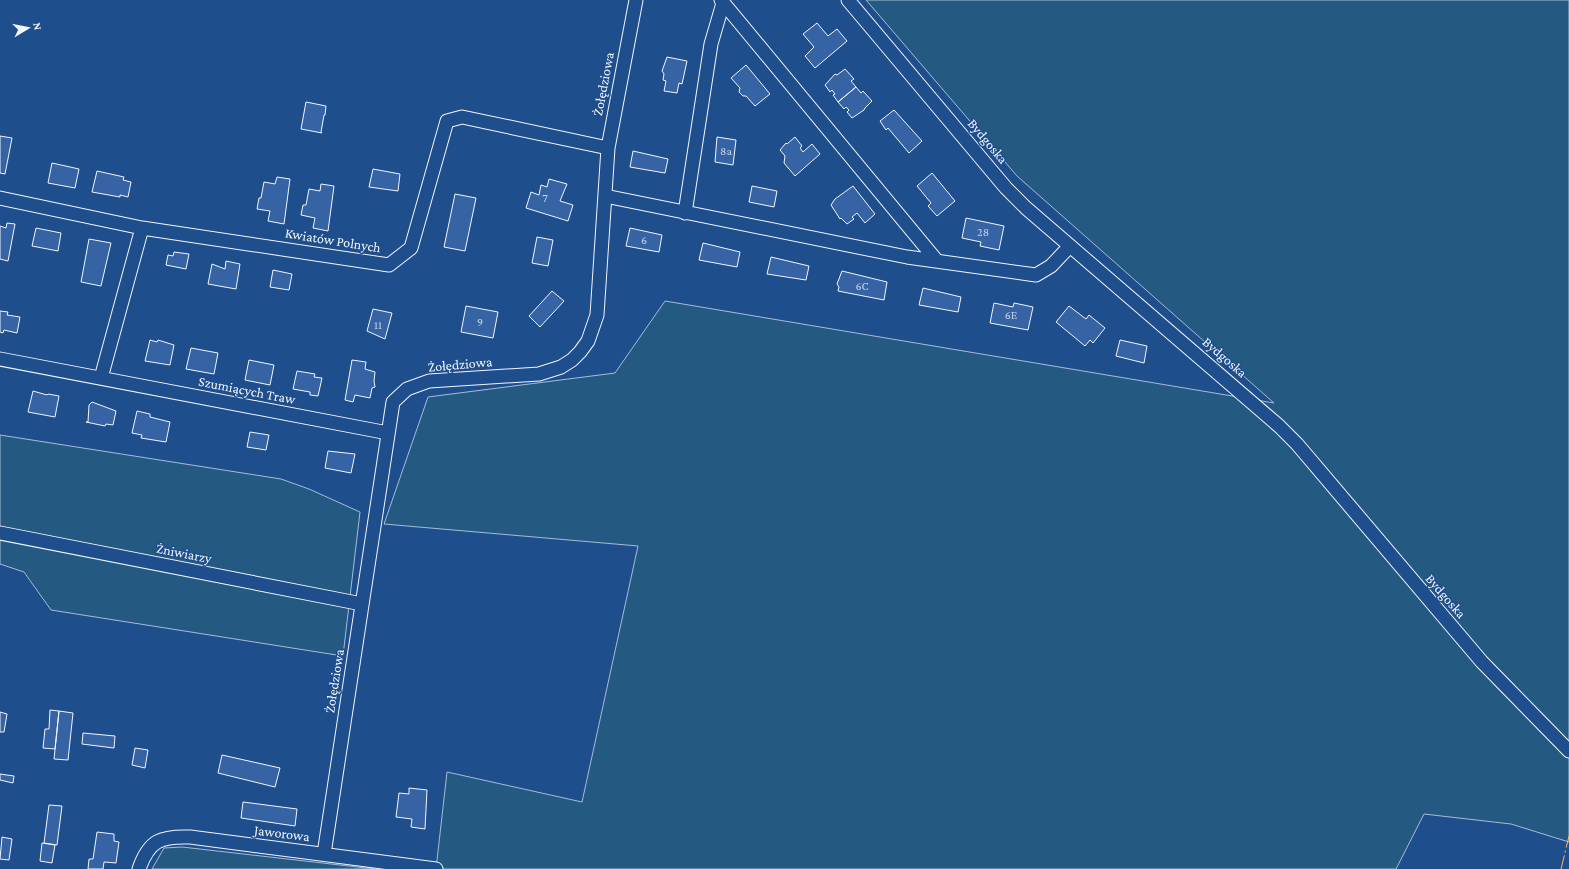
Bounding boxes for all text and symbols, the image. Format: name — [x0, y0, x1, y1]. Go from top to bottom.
north arrow — [8, 8, 48, 48]
text: N — [31, 22, 44, 31]
street label: Żołędziowa — [589, 50, 617, 117]
street label: Bydgoska — [965, 115, 1012, 167]
house number: 8a — [720, 144, 732, 158]
house number: 7 — [542, 191, 548, 205]
street label: Kwiatów Polnych — [284, 225, 383, 256]
house number: 28 — [977, 225, 989, 239]
house number: 6 — [641, 233, 647, 247]
house number: 6C — [855, 279, 869, 293]
house number: 6E — [1005, 308, 1018, 322]
house number: 9 — [477, 315, 483, 329]
house number: 11 — [374, 318, 382, 332]
street label: Bydgoska — [1200, 333, 1251, 381]
street label: Żołędziowa — [427, 353, 493, 375]
street label: Szumiących Traw — [197, 373, 297, 407]
street label: Żniwiarzy — [155, 540, 214, 566]
street label: Bydgoska — [1422, 571, 1470, 622]
street label: Żołędziowa — [321, 647, 347, 714]
street label: Jaworowa — [251, 821, 311, 844]

